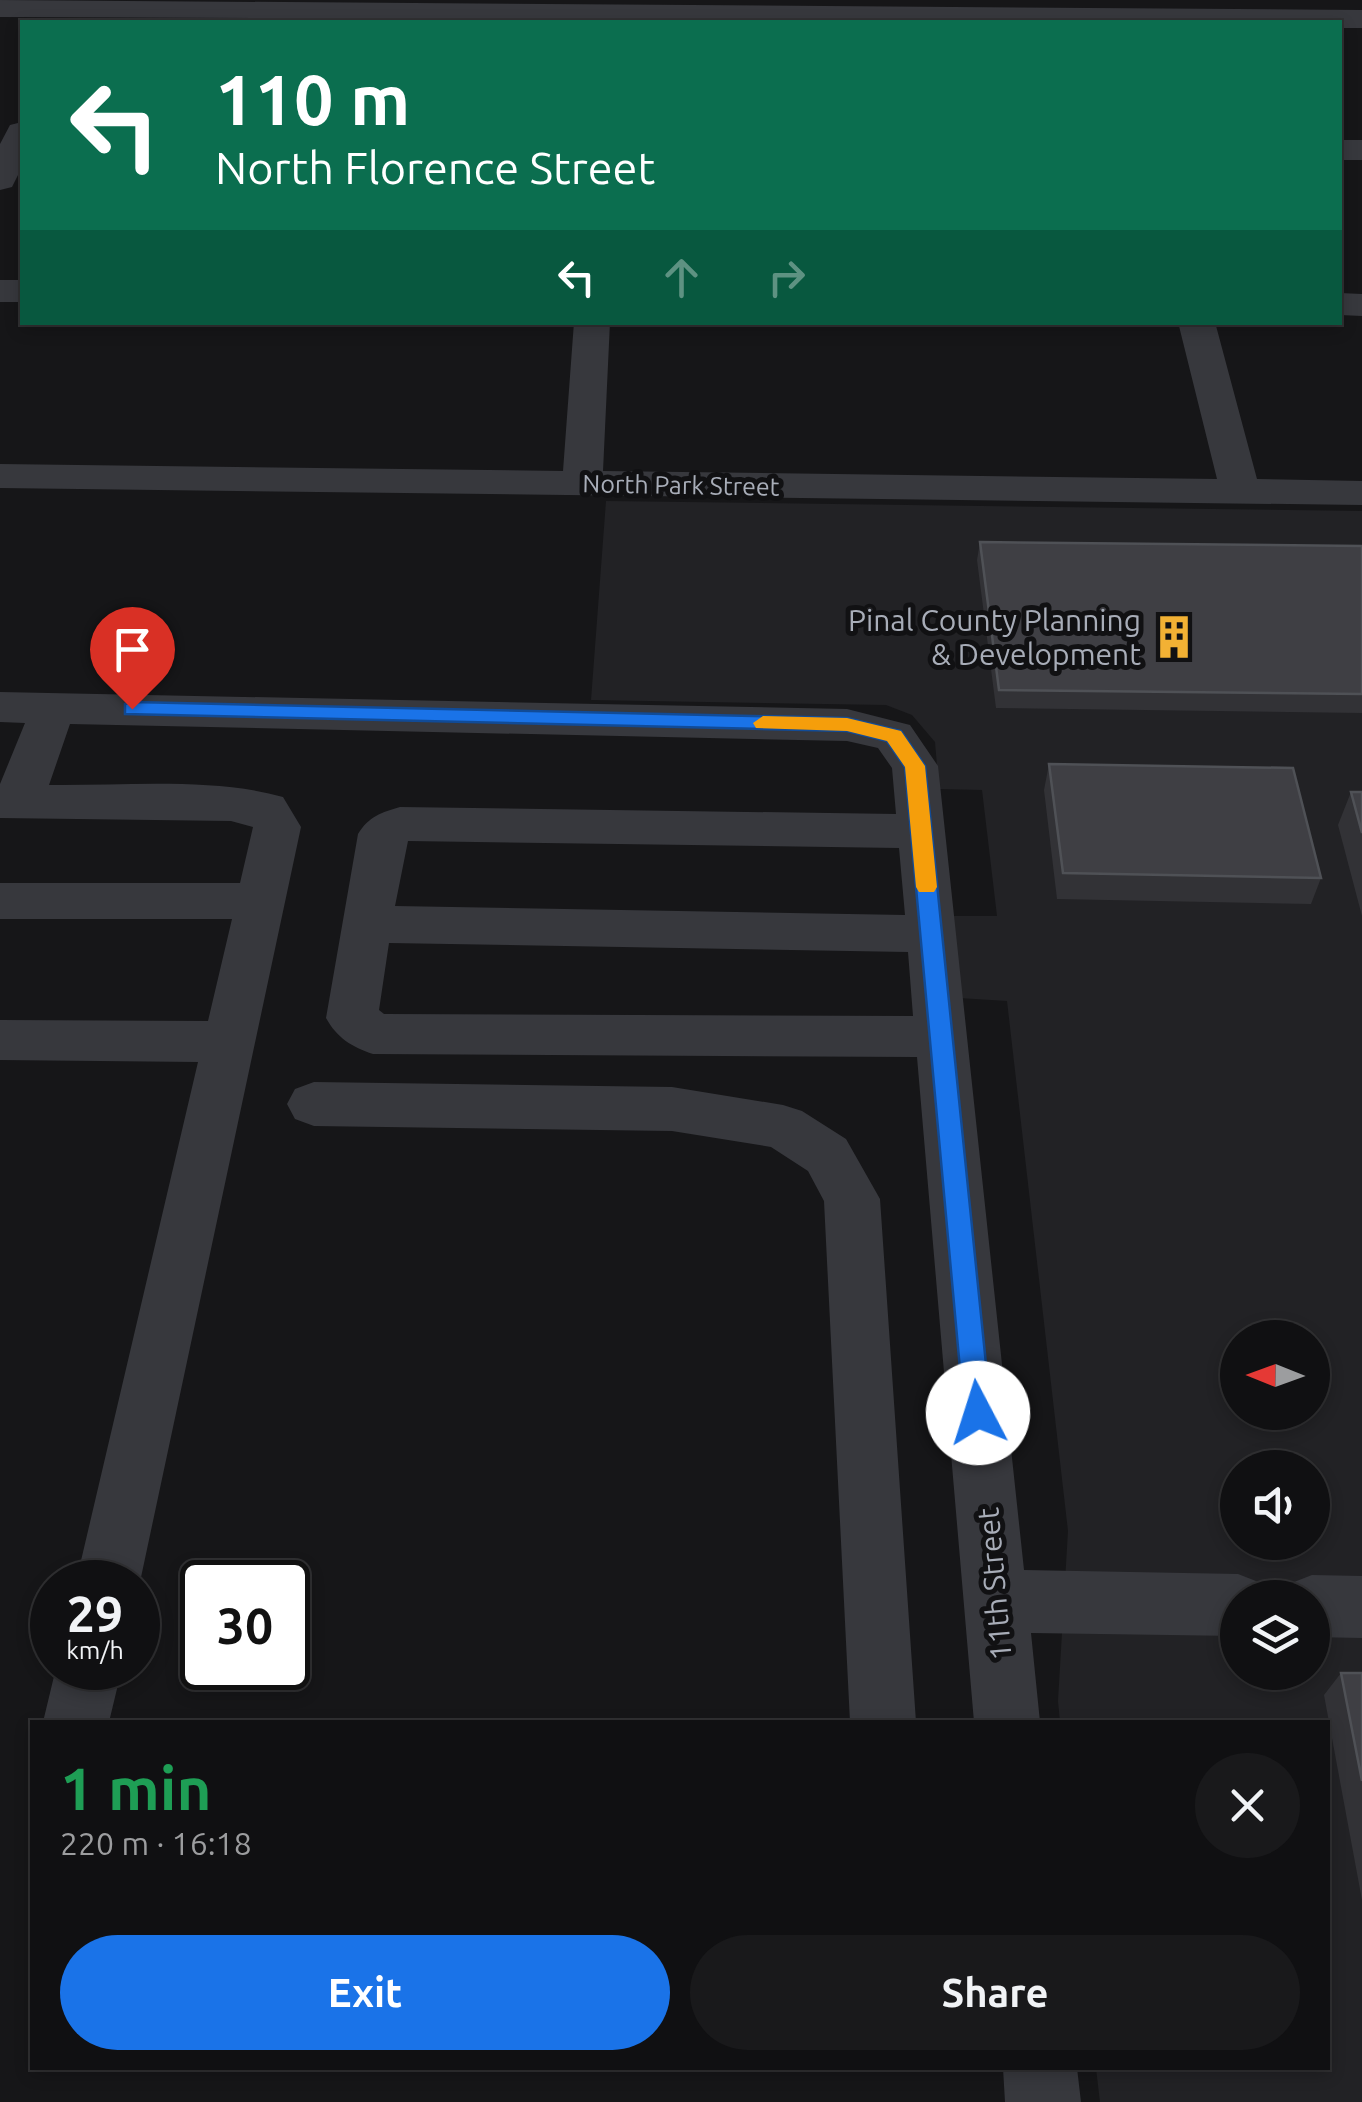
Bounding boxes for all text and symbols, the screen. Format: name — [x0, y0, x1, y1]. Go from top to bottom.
icon: left — [50, 60, 180, 190]
text: 110 m — [215, 60, 410, 138]
text: North Florence Street — [215, 142, 655, 193]
icon: left — [549, 250, 604, 305]
icon: ahead — [654, 250, 709, 305]
icon: right — [759, 250, 814, 305]
street label: North Park Street — [582, 469, 780, 501]
place label: Pinal County Planning & Development — [848, 603, 1141, 671]
pin — [90, 607, 175, 710]
building icon: Pinal County Planning & Development — [1150, 613, 1198, 661]
icon: arrive — [105, 622, 160, 677]
north arrow — [1220, 1320, 1330, 1430]
map controls — [1220, 1320, 1330, 1690]
position arrow — [926, 1361, 1030, 1465]
button: sound — [1220, 1450, 1330, 1560]
street label: 11th Street — [970, 1506, 1018, 1662]
speed limit sign: 30 — [180, 1560, 310, 1690]
button: layers — [1220, 1580, 1330, 1690]
text: 29 — [67, 1585, 123, 1641]
text: km/h — [66, 1636, 124, 1664]
button: close — [1195, 1753, 1300, 1858]
text: 1 min — [60, 1754, 212, 1821]
text: 220 m · 16:18 — [60, 1825, 252, 1861]
button: Exit — [60, 1935, 670, 2050]
button: Share — [690, 1935, 1300, 2050]

